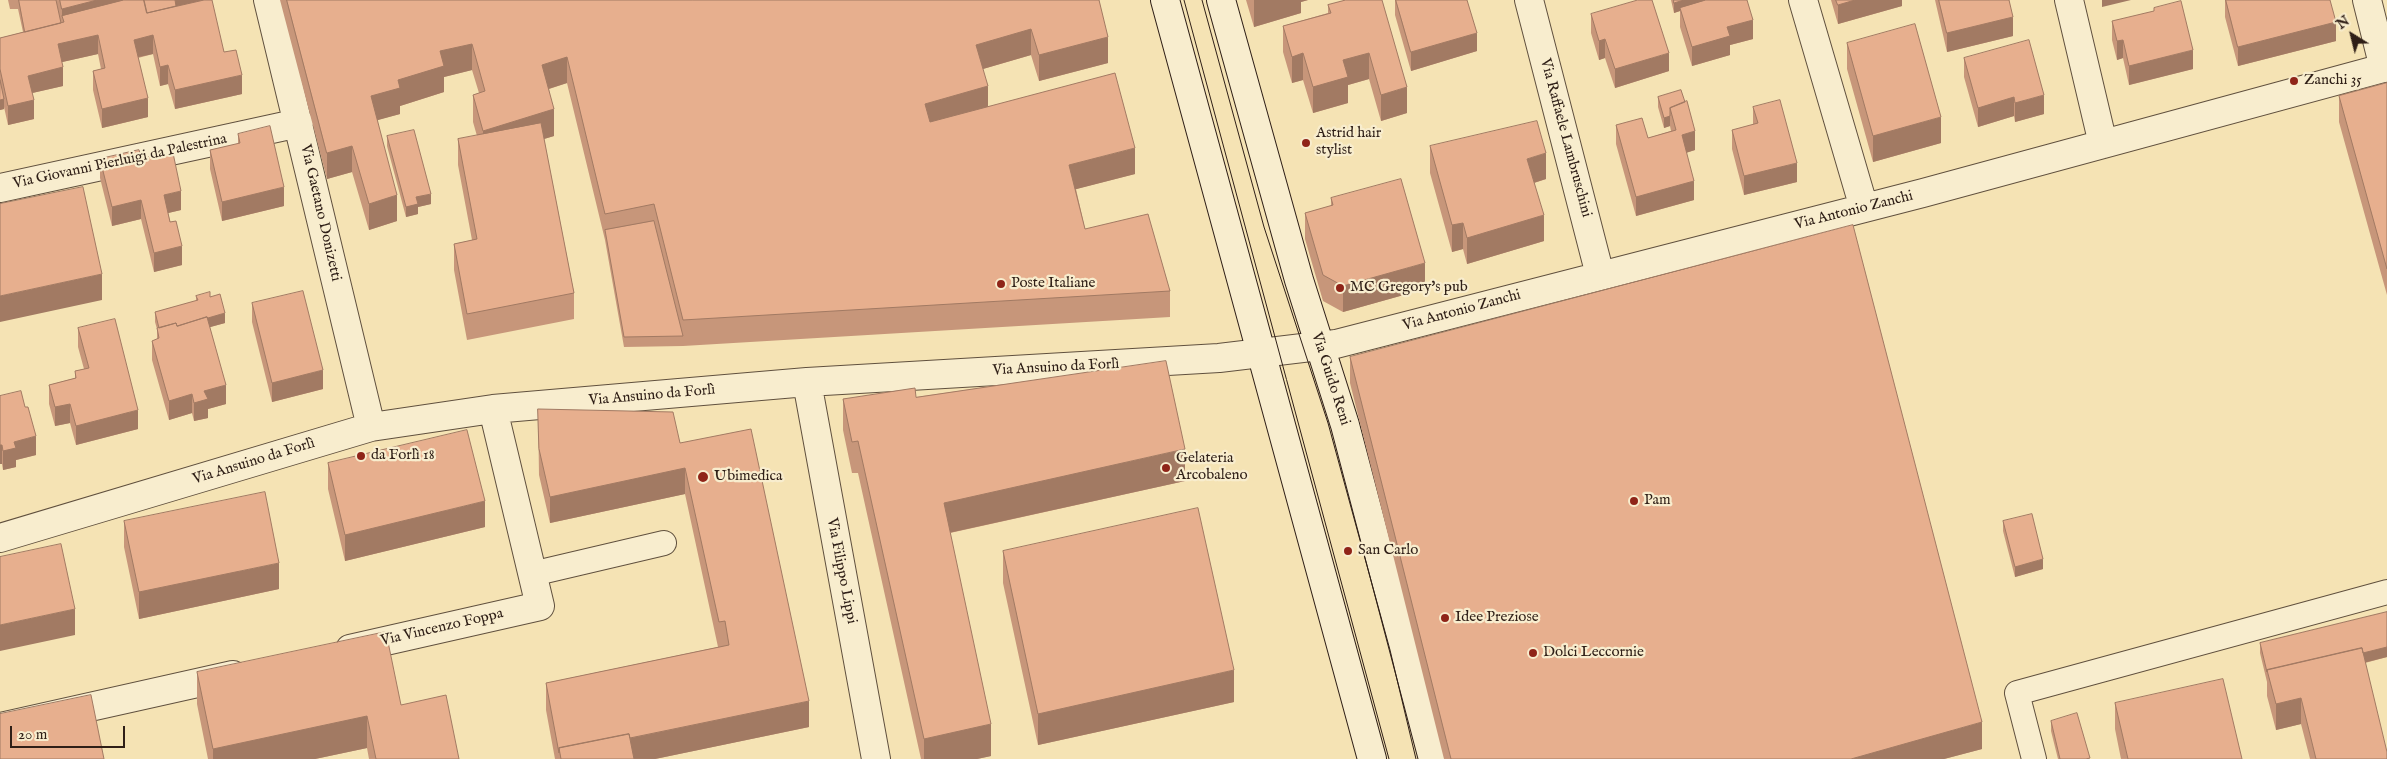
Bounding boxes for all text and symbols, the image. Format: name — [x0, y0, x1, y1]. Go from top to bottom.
north arrow — [2327, 10, 2377, 60]
text: N — [2333, 12, 2353, 34]
street label: Via Raffaele Lambruschini — [1535, 57, 1595, 219]
place label: Zanchi 35 — [2304, 72, 2362, 90]
marker: Zanchi 35 — [2288, 75, 2300, 87]
place label: Astrid hair stylist — [1316, 125, 1381, 160]
street label: Via Giovanni Pierluigi da Palestrina — [11, 131, 229, 193]
marker: Astrid hair stylist — [1300, 137, 1312, 149]
street label: Via Gaetano Donizetti — [295, 143, 345, 283]
street label: Via Antonio Zanchi — [1793, 188, 1915, 234]
place label: Poste Italiane — [1011, 275, 1095, 293]
marker: Poste Italiane — [995, 278, 1007, 290]
place label: MC Gregory's pub — [1350, 279, 1468, 297]
marker: MC Gregory's pub — [1334, 282, 1346, 294]
street label: Via Antonio Zanchi — [1401, 287, 1523, 335]
street label: Via Guido Reni — [1306, 330, 1354, 428]
street label: Via Ansuino da Forlì — [992, 356, 1120, 380]
street label: Via Ansuino da Forlì — [588, 382, 716, 410]
street label: Via Ansuino da Forlì — [191, 435, 317, 489]
place label: da Forlì 18 — [371, 447, 435, 465]
marker: da Forlì 18 — [355, 450, 367, 462]
place label: Gelateria Arcobaleno — [1176, 450, 1248, 485]
marker: Gelateria Arcobaleno — [1160, 462, 1172, 474]
place label: Ubimedica — [714, 468, 782, 486]
marker: Ubimedica — [696, 470, 710, 484]
place label: Pam — [1644, 492, 1671, 510]
marker: Pam — [1628, 495, 1640, 507]
street label: Via Filippo Lippi — [822, 516, 860, 626]
place label: San Carlo — [1358, 542, 1418, 560]
marker: San Carlo — [1342, 545, 1354, 557]
street label: Via Vincenzo Foppa — [379, 605, 505, 651]
place label: Idee Preziose — [1455, 609, 1539, 627]
marker: Idee Preziose — [1439, 612, 1451, 624]
place label: Dolci Leccornie — [1543, 644, 1644, 662]
marker: Dolci Leccornie — [1527, 647, 1539, 659]
scale bar — [12, 716, 128, 748]
text: 20 m — [18, 725, 47, 744]

